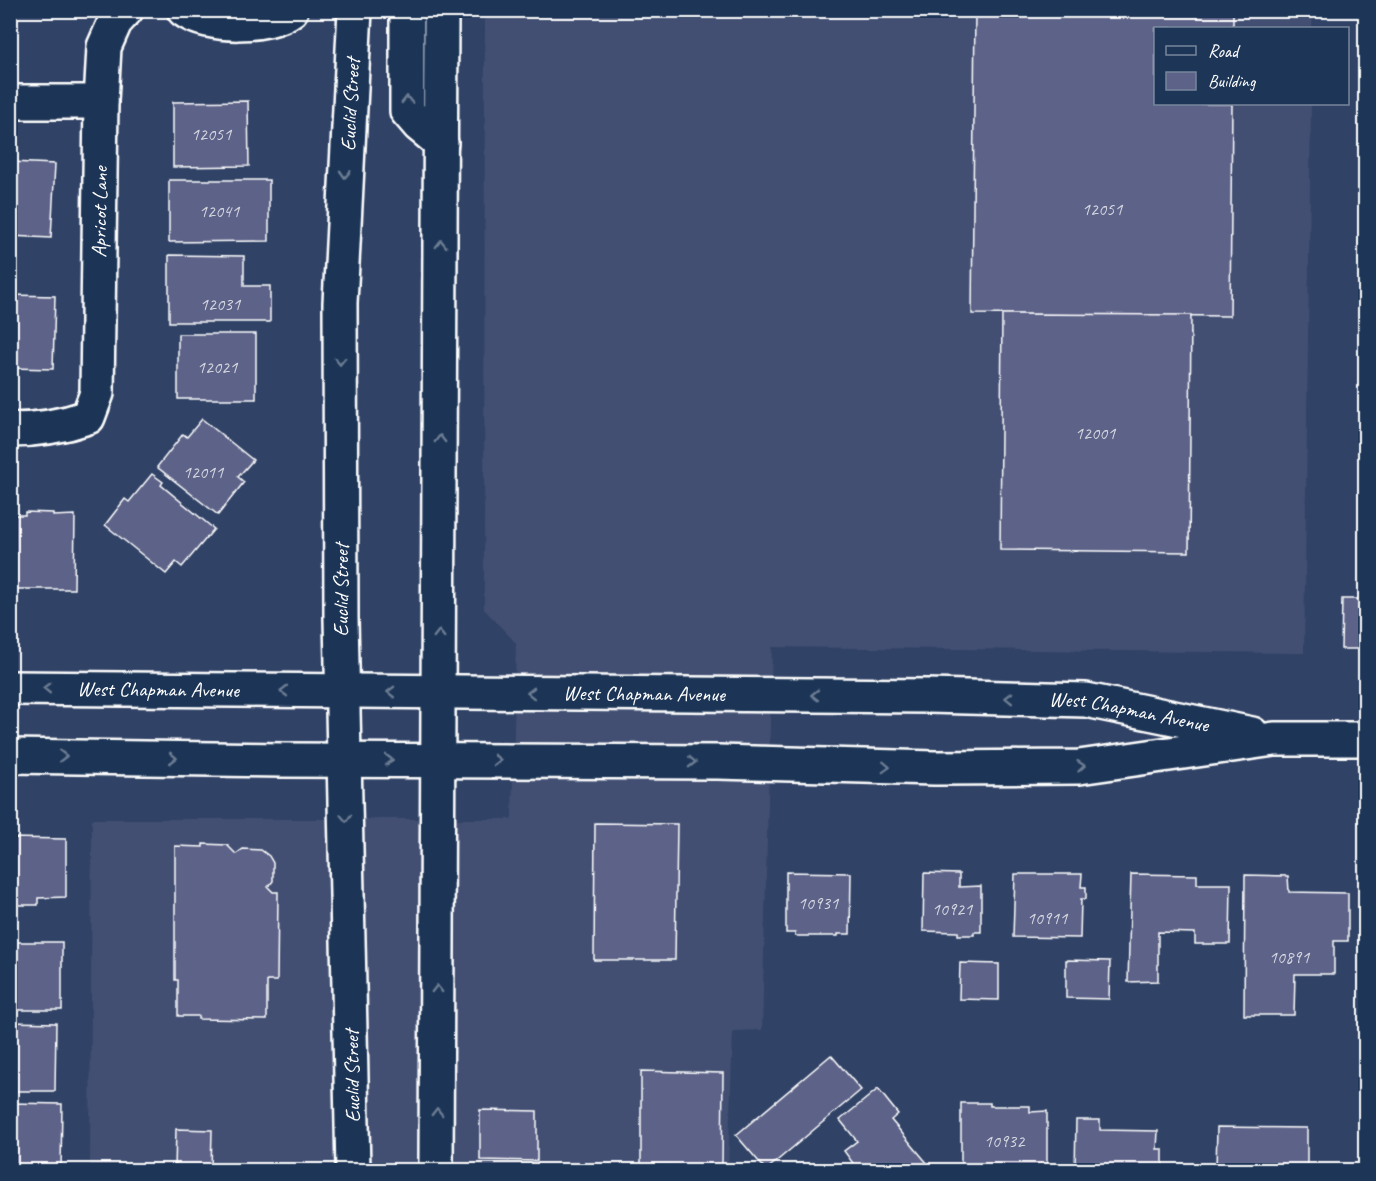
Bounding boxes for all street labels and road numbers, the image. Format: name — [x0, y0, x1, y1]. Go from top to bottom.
street label: Euclid Street — [335, 54, 366, 151]
street label: Apricot Lane — [86, 164, 113, 258]
street label: Euclid Street — [328, 541, 354, 636]
street label: West Chapman Avenue — [77, 676, 240, 703]
street label: West Chapman Avenue — [563, 680, 726, 707]
street label: West Chapman Avenue — [1049, 686, 1212, 738]
street label: Euclid Street — [338, 1026, 366, 1123]

